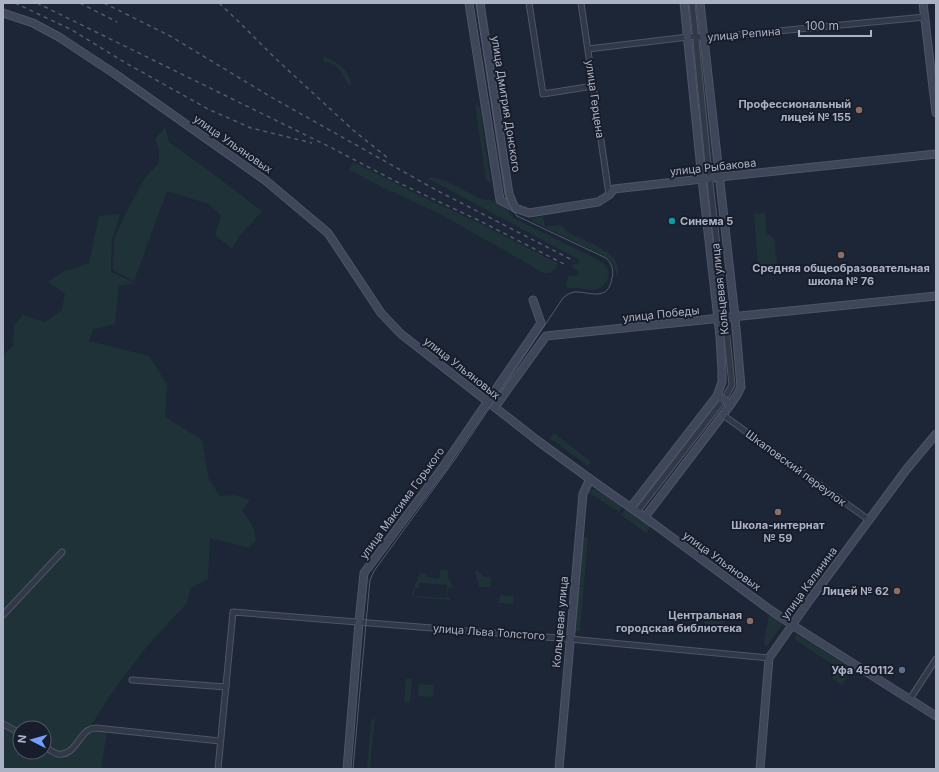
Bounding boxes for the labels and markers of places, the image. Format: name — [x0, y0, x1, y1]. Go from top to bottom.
place label: Профессиональный лицей № 155 — [738, 97, 851, 124]
marker: Профессиональный лицей № 155 — [854, 105, 864, 115]
place label: Синема 5 — [680, 214, 733, 228]
marker: Синема 5 — [667, 216, 677, 226]
marker: Средняя общеобразовательная школа № 76 — [836, 250, 846, 260]
place label: Средняя общеобразовательная школа № 76 — [752, 261, 930, 288]
marker: Школа-интернат № 59 — [773, 507, 783, 517]
place label: Школа-интернат № 59 — [731, 518, 825, 545]
place label: Лицей № 62 — [822, 584, 889, 598]
marker: Лицей № 62 — [892, 586, 902, 596]
place label: Центральная городская библиотека — [616, 608, 742, 635]
marker: Центральная городская библиотека — [745, 616, 755, 626]
place label: Уфа 450112 — [832, 663, 894, 677]
marker: Уфа 450112 — [897, 665, 907, 675]

